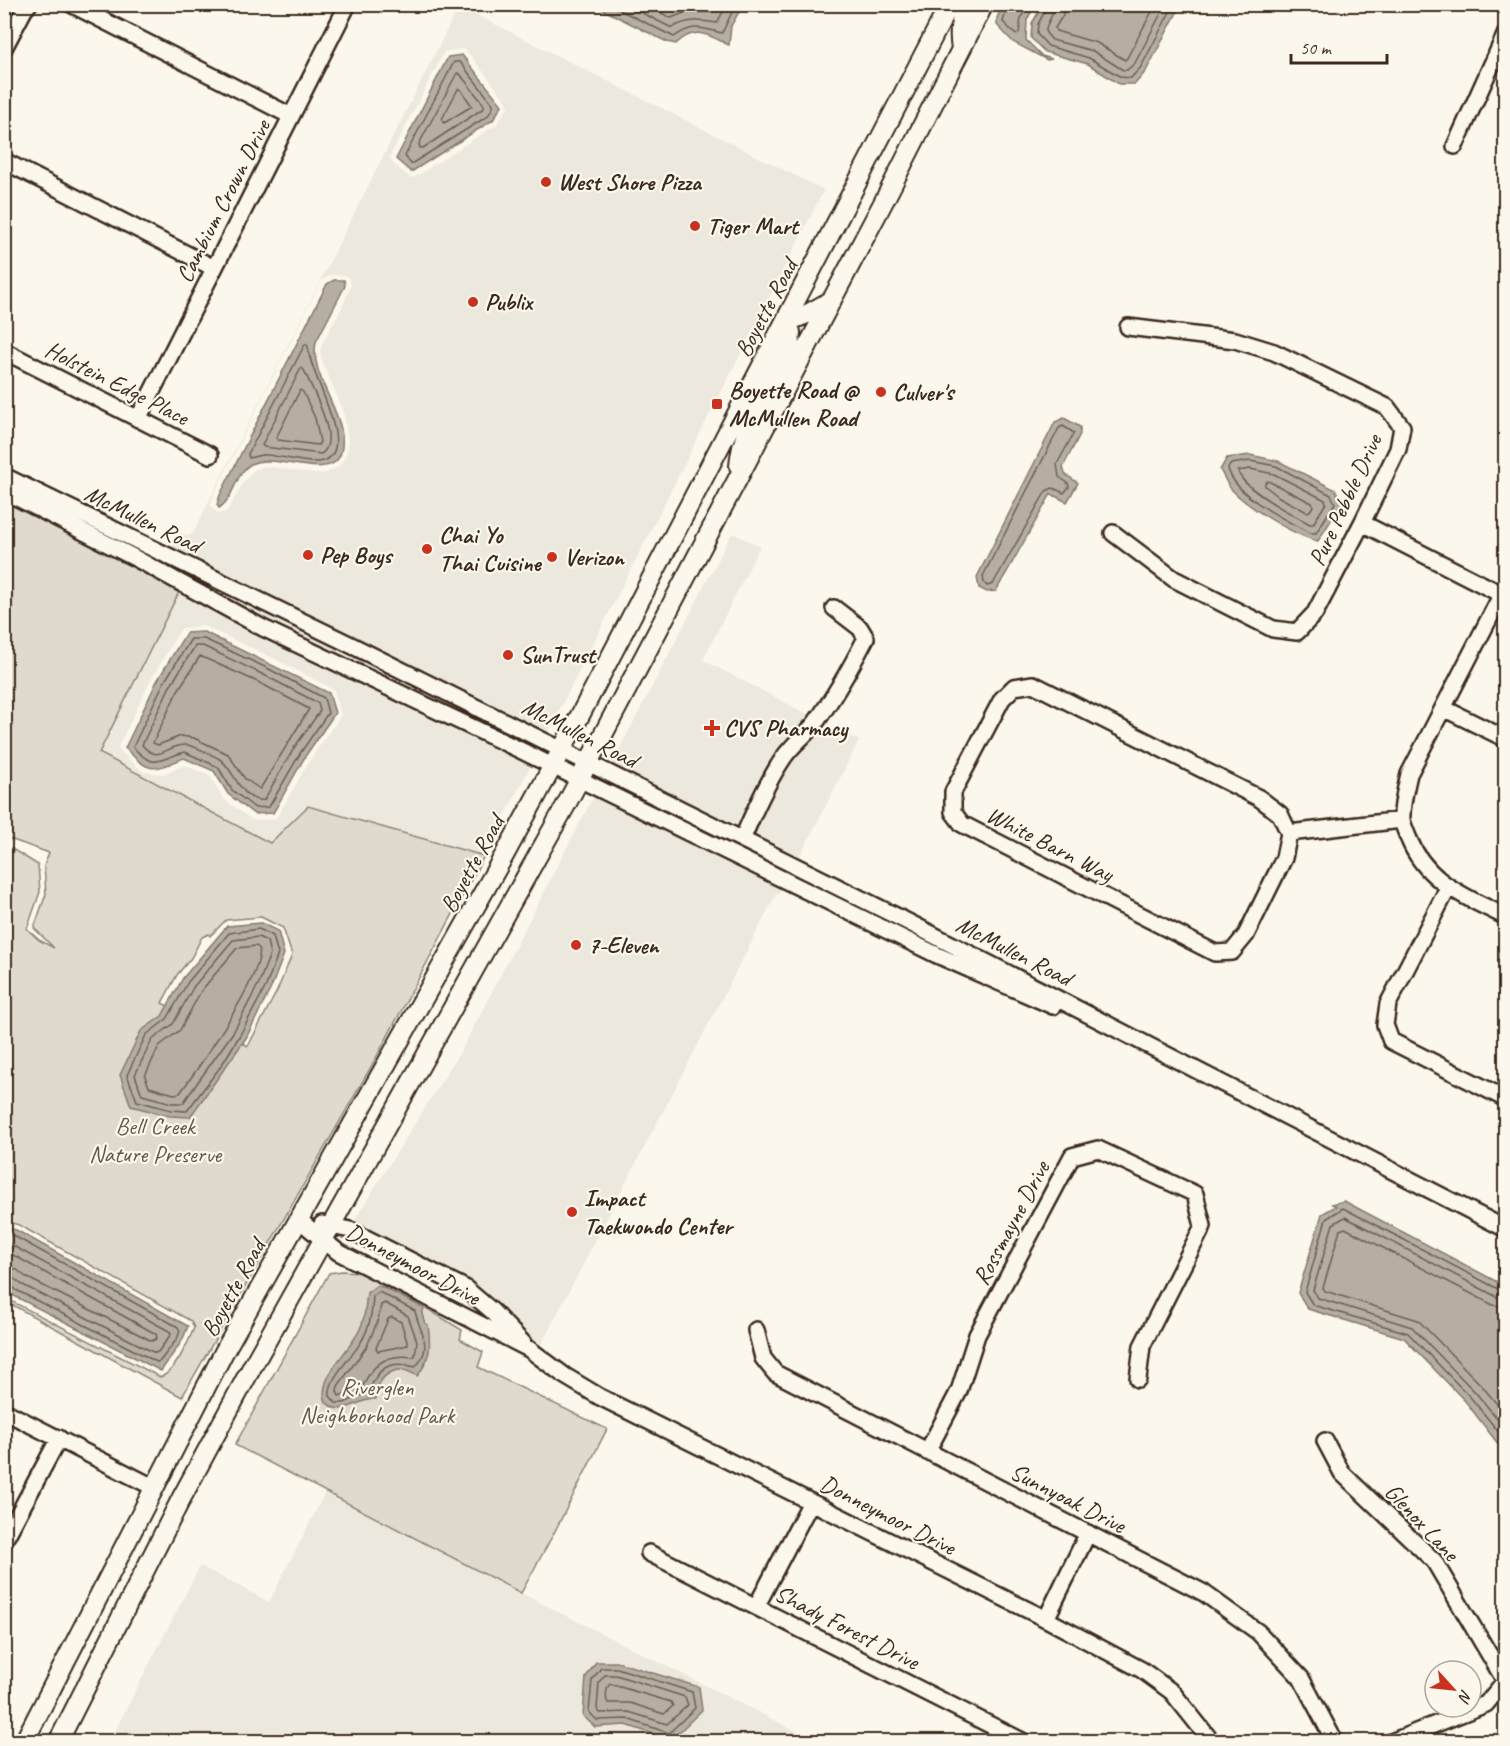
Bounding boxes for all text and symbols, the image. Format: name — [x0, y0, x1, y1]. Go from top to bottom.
scale bar — [1291, 27, 1387, 65]
text: 50 m — [1300, 37, 1333, 59]
street label: Cambium Crown Drive — [169, 113, 278, 287]
place label: West Shore Pizza — [558, 167, 703, 197]
marker: West Shore Pizza — [539, 175, 553, 189]
place label: Tiger Mart — [707, 211, 801, 241]
marker: Tiger Mart — [688, 219, 702, 233]
street label: Boyette Road — [728, 251, 806, 362]
place label: Publix — [485, 287, 535, 317]
marker: Publix — [466, 295, 480, 309]
street label: Holstein Edge Place — [40, 334, 196, 433]
place label: Boyette Road @ McMullen Road — [729, 375, 861, 433]
place label: Culver's — [893, 377, 956, 407]
marker: Culver's — [874, 385, 888, 399]
marker: Boyette Road @ McMullen Road — [710, 397, 724, 411]
street label: Pure Pebble Drive — [1302, 428, 1389, 570]
street label: McMullen Road — [80, 478, 209, 562]
place label: Chai Yo Thai Cuisine — [439, 520, 543, 578]
place label: Pep Boys — [320, 540, 394, 570]
marker: Chai Yo Thai Cuisine — [420, 542, 434, 556]
place label: Verizon — [564, 542, 626, 572]
marker: Pep Boys — [301, 548, 315, 562]
marker: Verizon — [545, 550, 559, 564]
place label: SunTrust — [520, 640, 598, 670]
marker: SunTrust — [501, 648, 515, 662]
street label: McMullen Road — [517, 691, 646, 776]
place label: CVS Pharmacy — [724, 713, 849, 743]
marker: CVS Pharmacy — [705, 721, 719, 735]
street label: White Barn Way — [981, 799, 1120, 890]
street label: Boyette Road — [433, 807, 513, 918]
street label: McMullen Road — [951, 909, 1080, 994]
place label: 7-Eleven — [588, 930, 661, 960]
marker: 7-Eleven — [569, 938, 583, 952]
park label: Bell Creek Nature Preserve — [89, 1111, 223, 1169]
street label: Rossmayne Drive — [966, 1154, 1057, 1290]
place label: Impact Taekwondo Center — [584, 1183, 734, 1241]
marker: Impact Taekwondo Center — [565, 1205, 579, 1219]
street label: Donneymoor Drive — [341, 1216, 487, 1313]
street label: Boyette Road — [194, 1231, 274, 1342]
park label: Riverglen Neighborhood Park — [300, 1372, 456, 1430]
street label: Sunnyoak Drive — [1005, 1456, 1133, 1541]
street label: Donneymoor Drive — [815, 1468, 963, 1563]
street label: Glenox Lane — [1378, 1477, 1467, 1569]
street label: Shady Forest Drive — [770, 1578, 926, 1677]
north arrow — [1423, 1659, 1483, 1719]
text: N — [1453, 1686, 1477, 1707]

